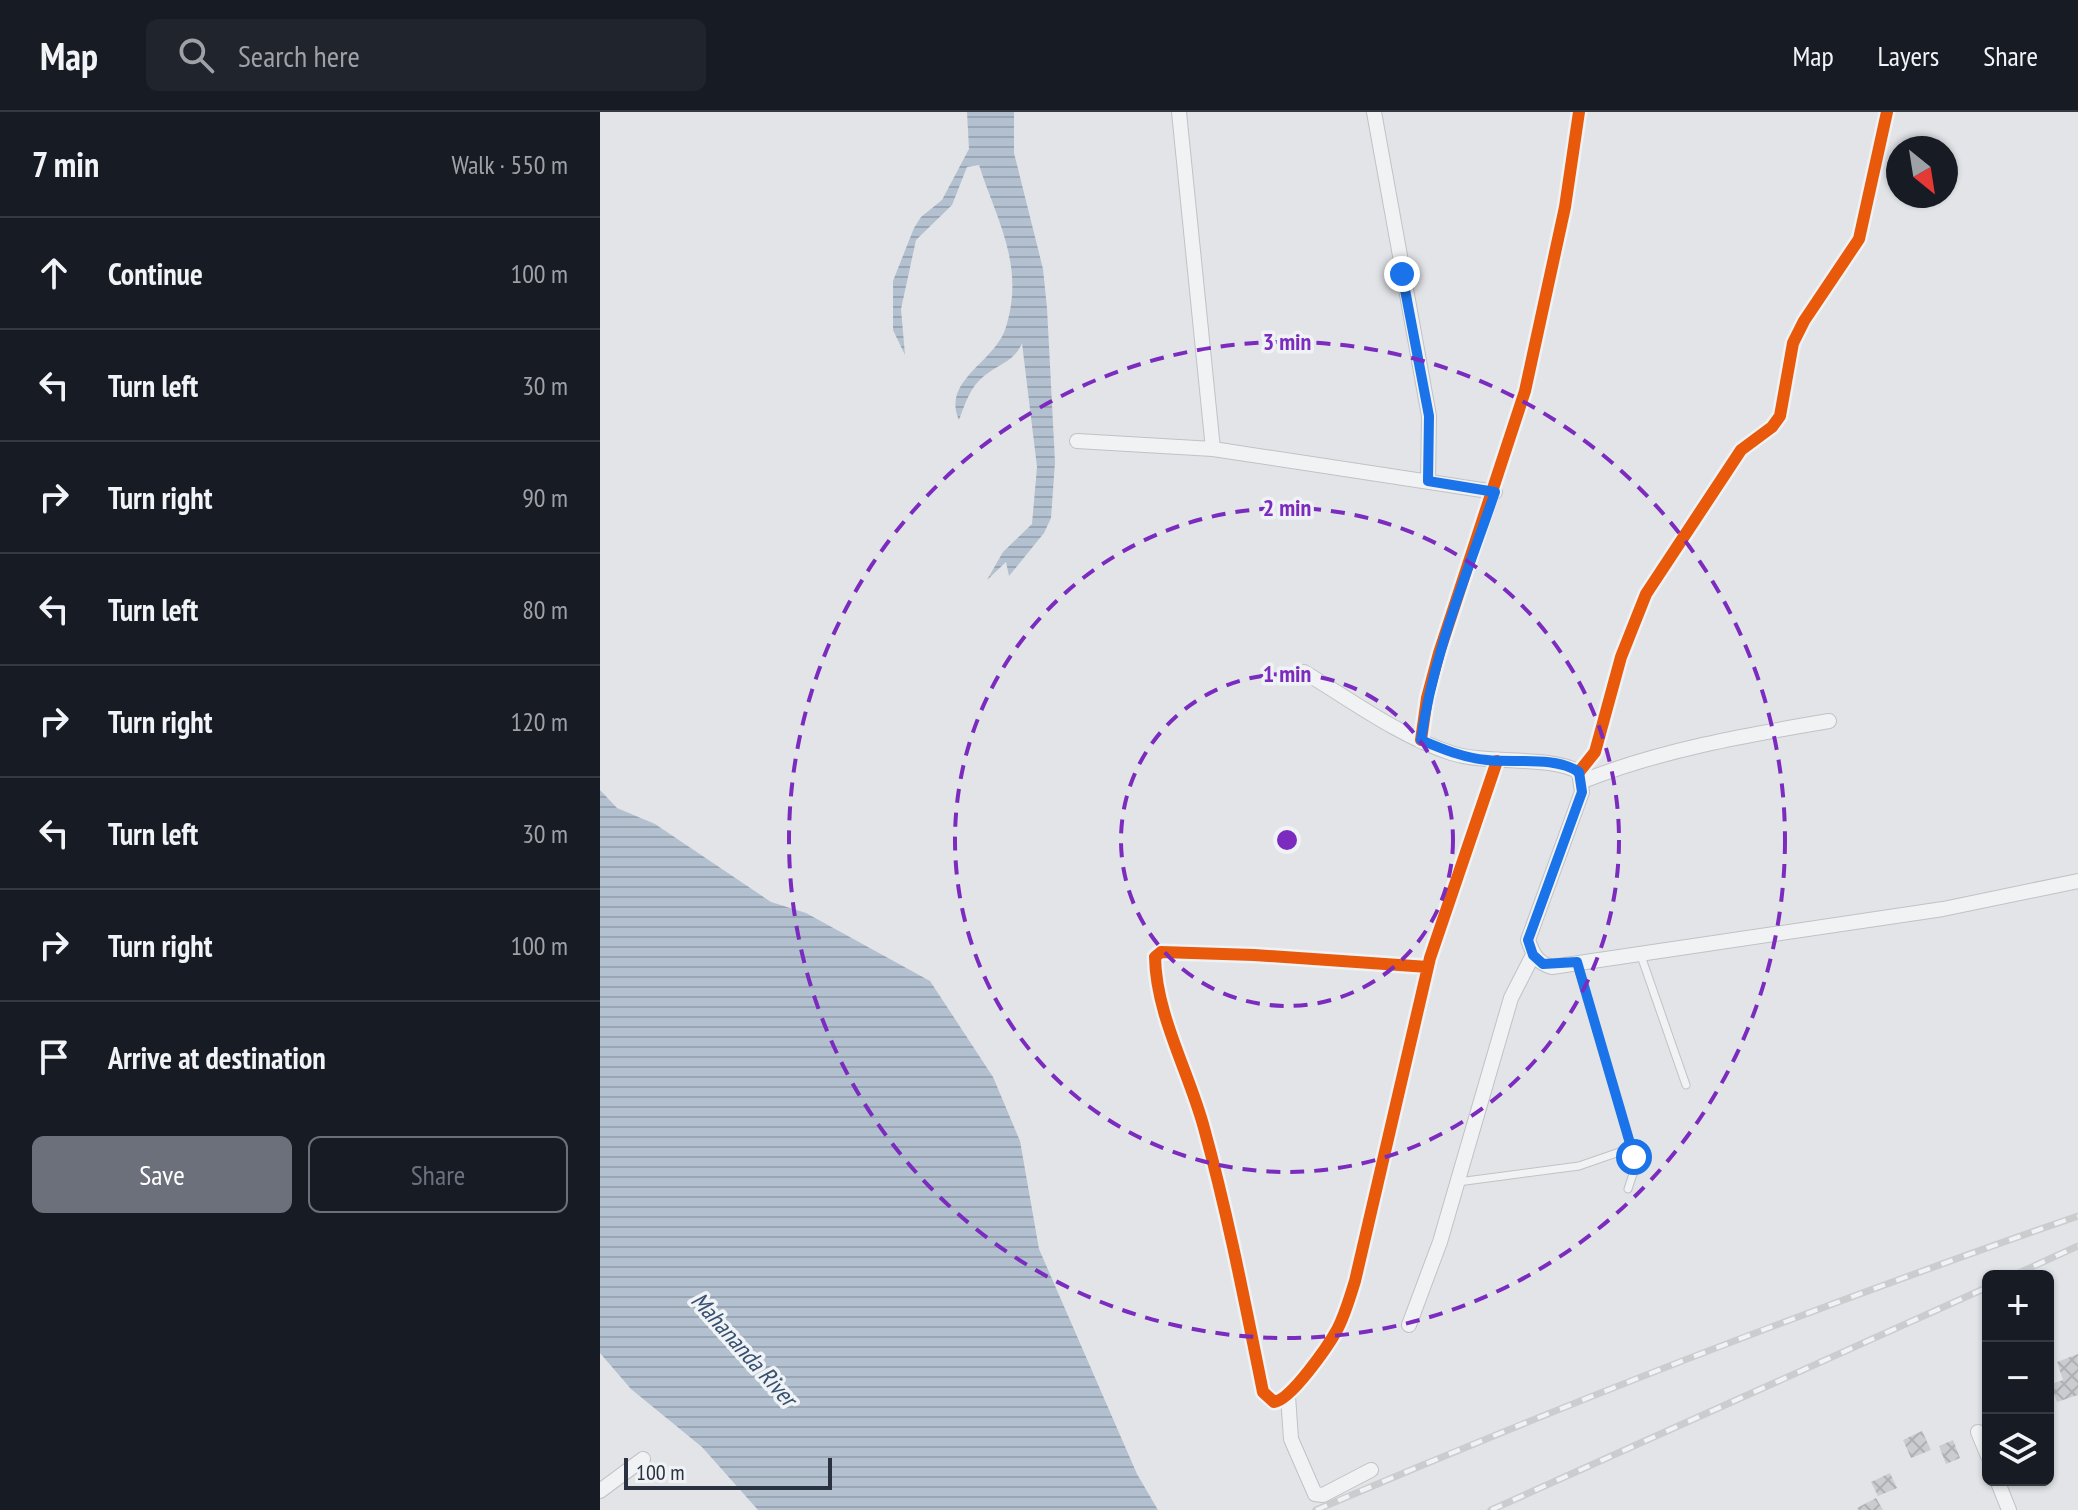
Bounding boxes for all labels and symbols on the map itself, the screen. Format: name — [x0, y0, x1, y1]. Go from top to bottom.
north arrow — [1886, 136, 1958, 208]
route end — [1384, 256, 1420, 292]
text: 3 min — [1263, 326, 1311, 357]
text: 2 min — [1263, 492, 1311, 523]
text: 1 min — [1263, 658, 1311, 689]
centre of rings — [1273, 826, 1301, 854]
route start — [1616, 1139, 1652, 1175]
water label: Mahananda River — [685, 1285, 806, 1415]
scale bar — [624, 1454, 832, 1490]

